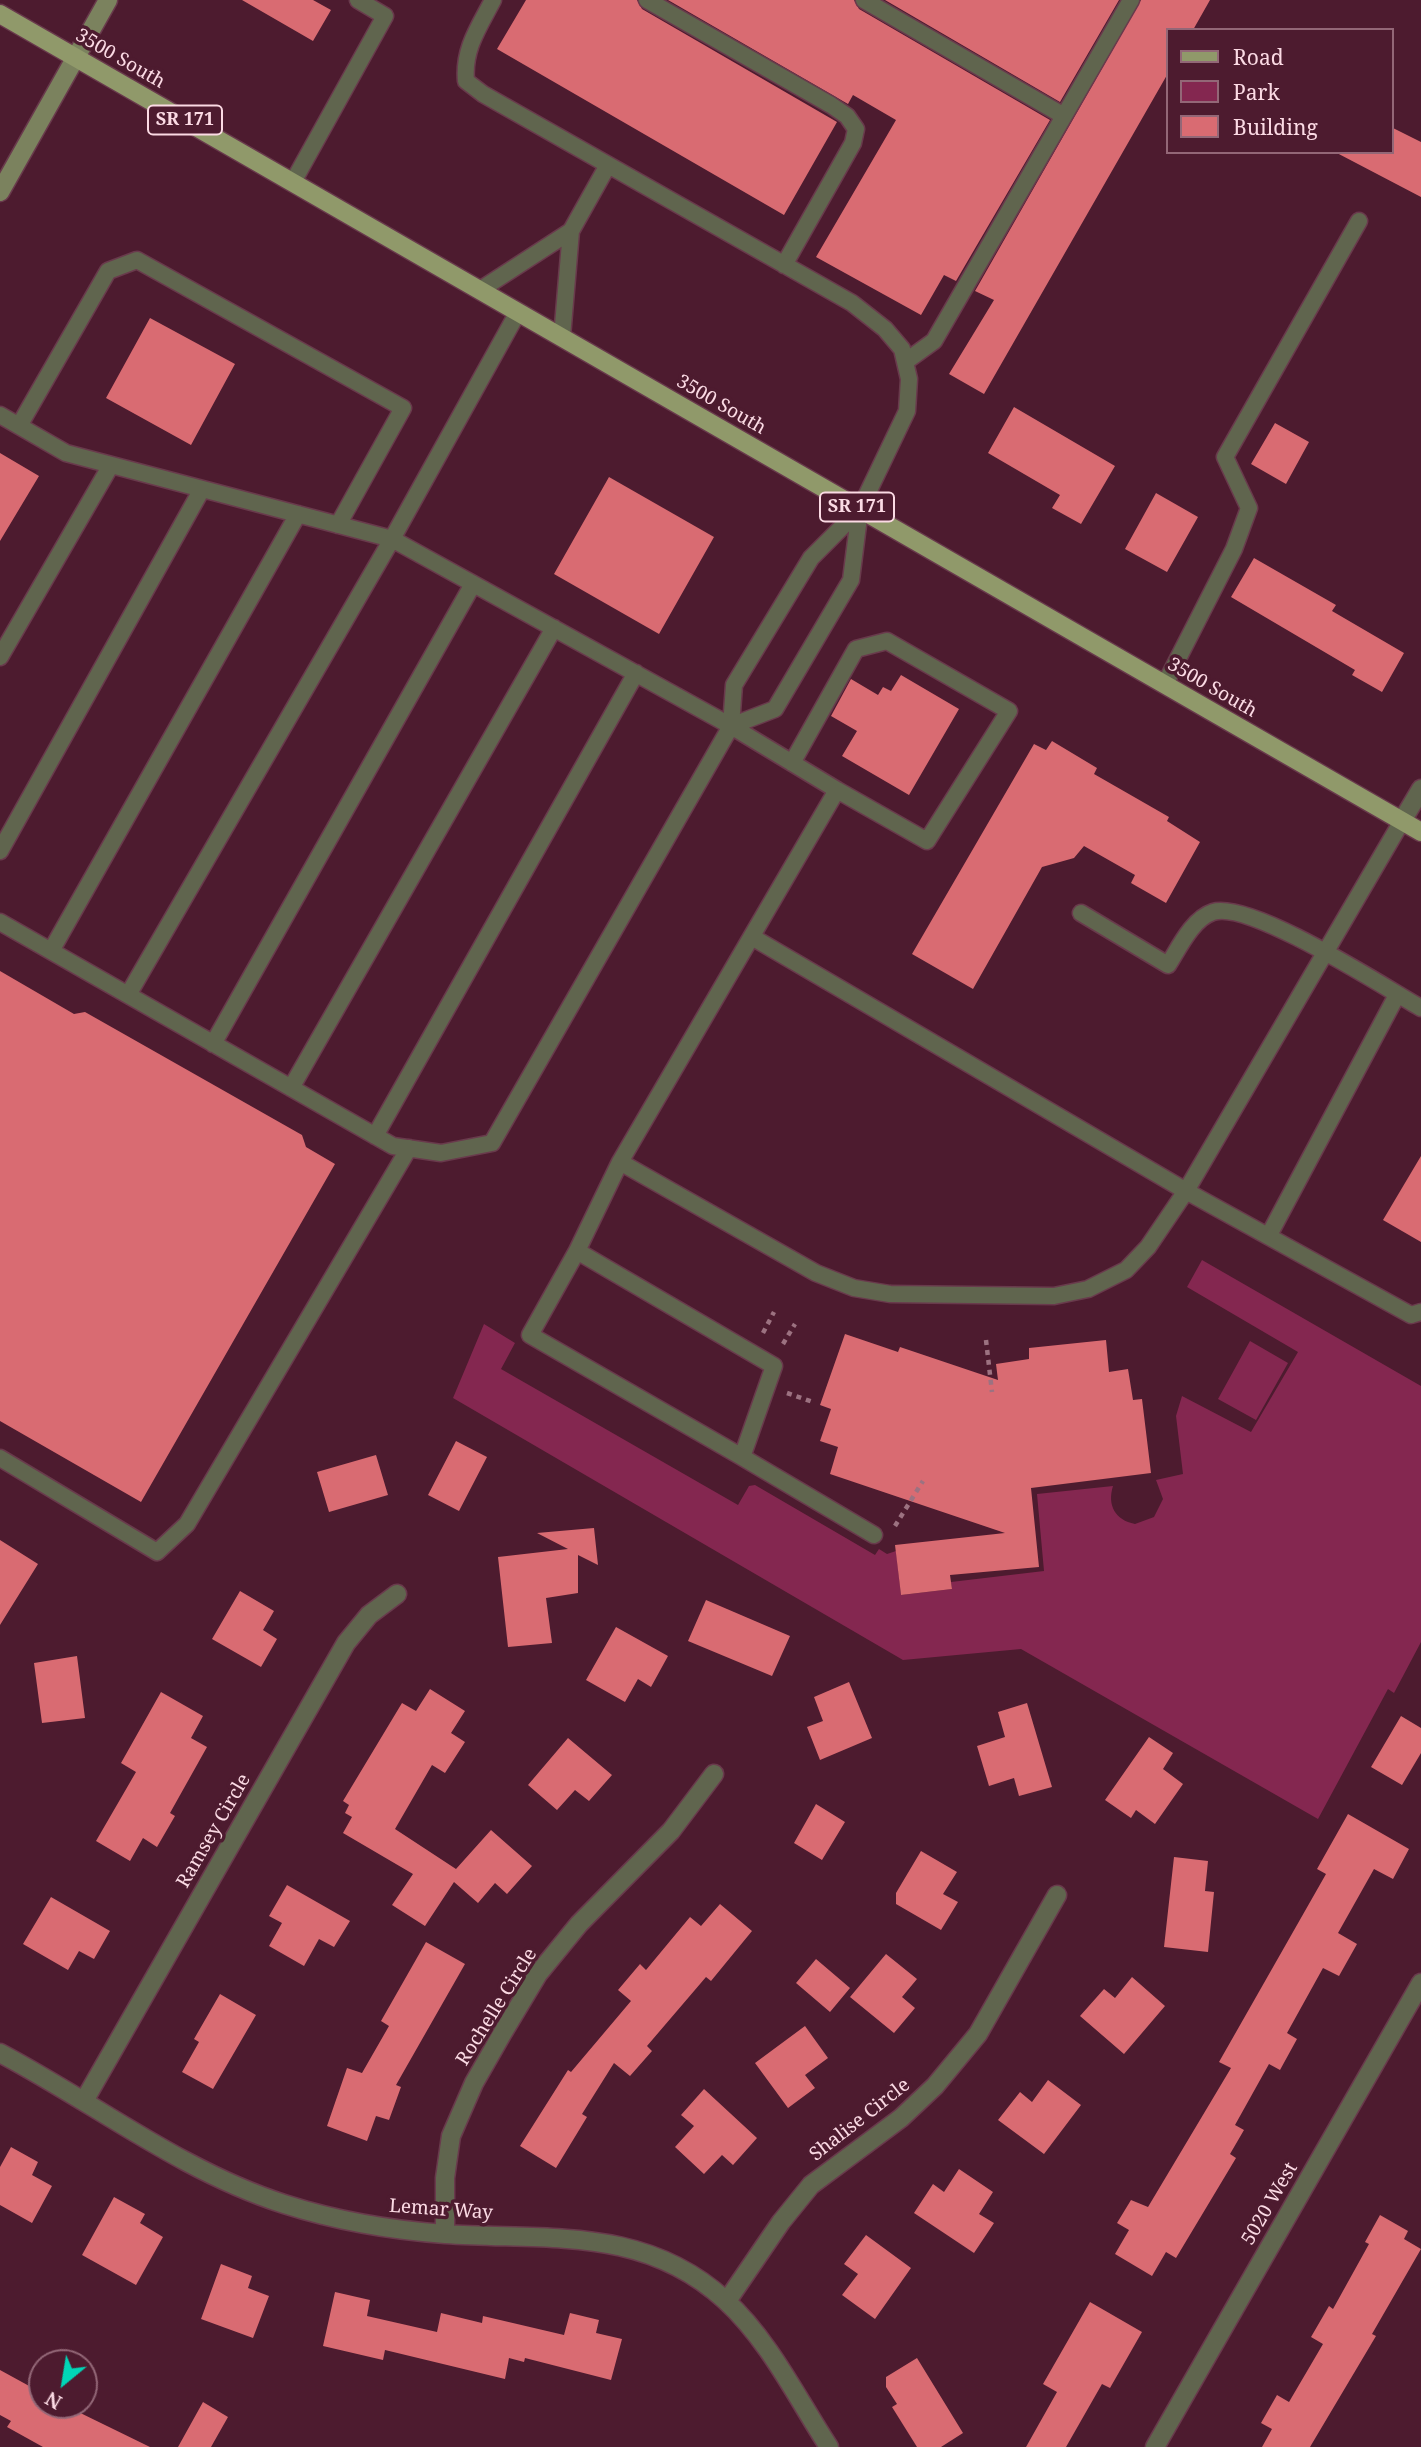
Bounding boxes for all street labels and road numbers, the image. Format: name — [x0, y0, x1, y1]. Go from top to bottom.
street label: 3500 South — [71, 24, 169, 94]
road number: SR 171 — [148, 106, 222, 134]
street label: 3500 South — [672, 370, 770, 440]
road number: SR 171 — [820, 492, 894, 522]
street label: 3500 South — [1163, 653, 1261, 723]
street label: Ramsey Circle — [172, 1770, 256, 1892]
street label: Rochelle Circle — [452, 1944, 542, 2070]
street label: Shalise Circle — [805, 2074, 915, 2166]
street label: 5020 West — [1237, 2159, 1303, 2249]
street label: Lemar Way — [388, 2195, 494, 2225]

